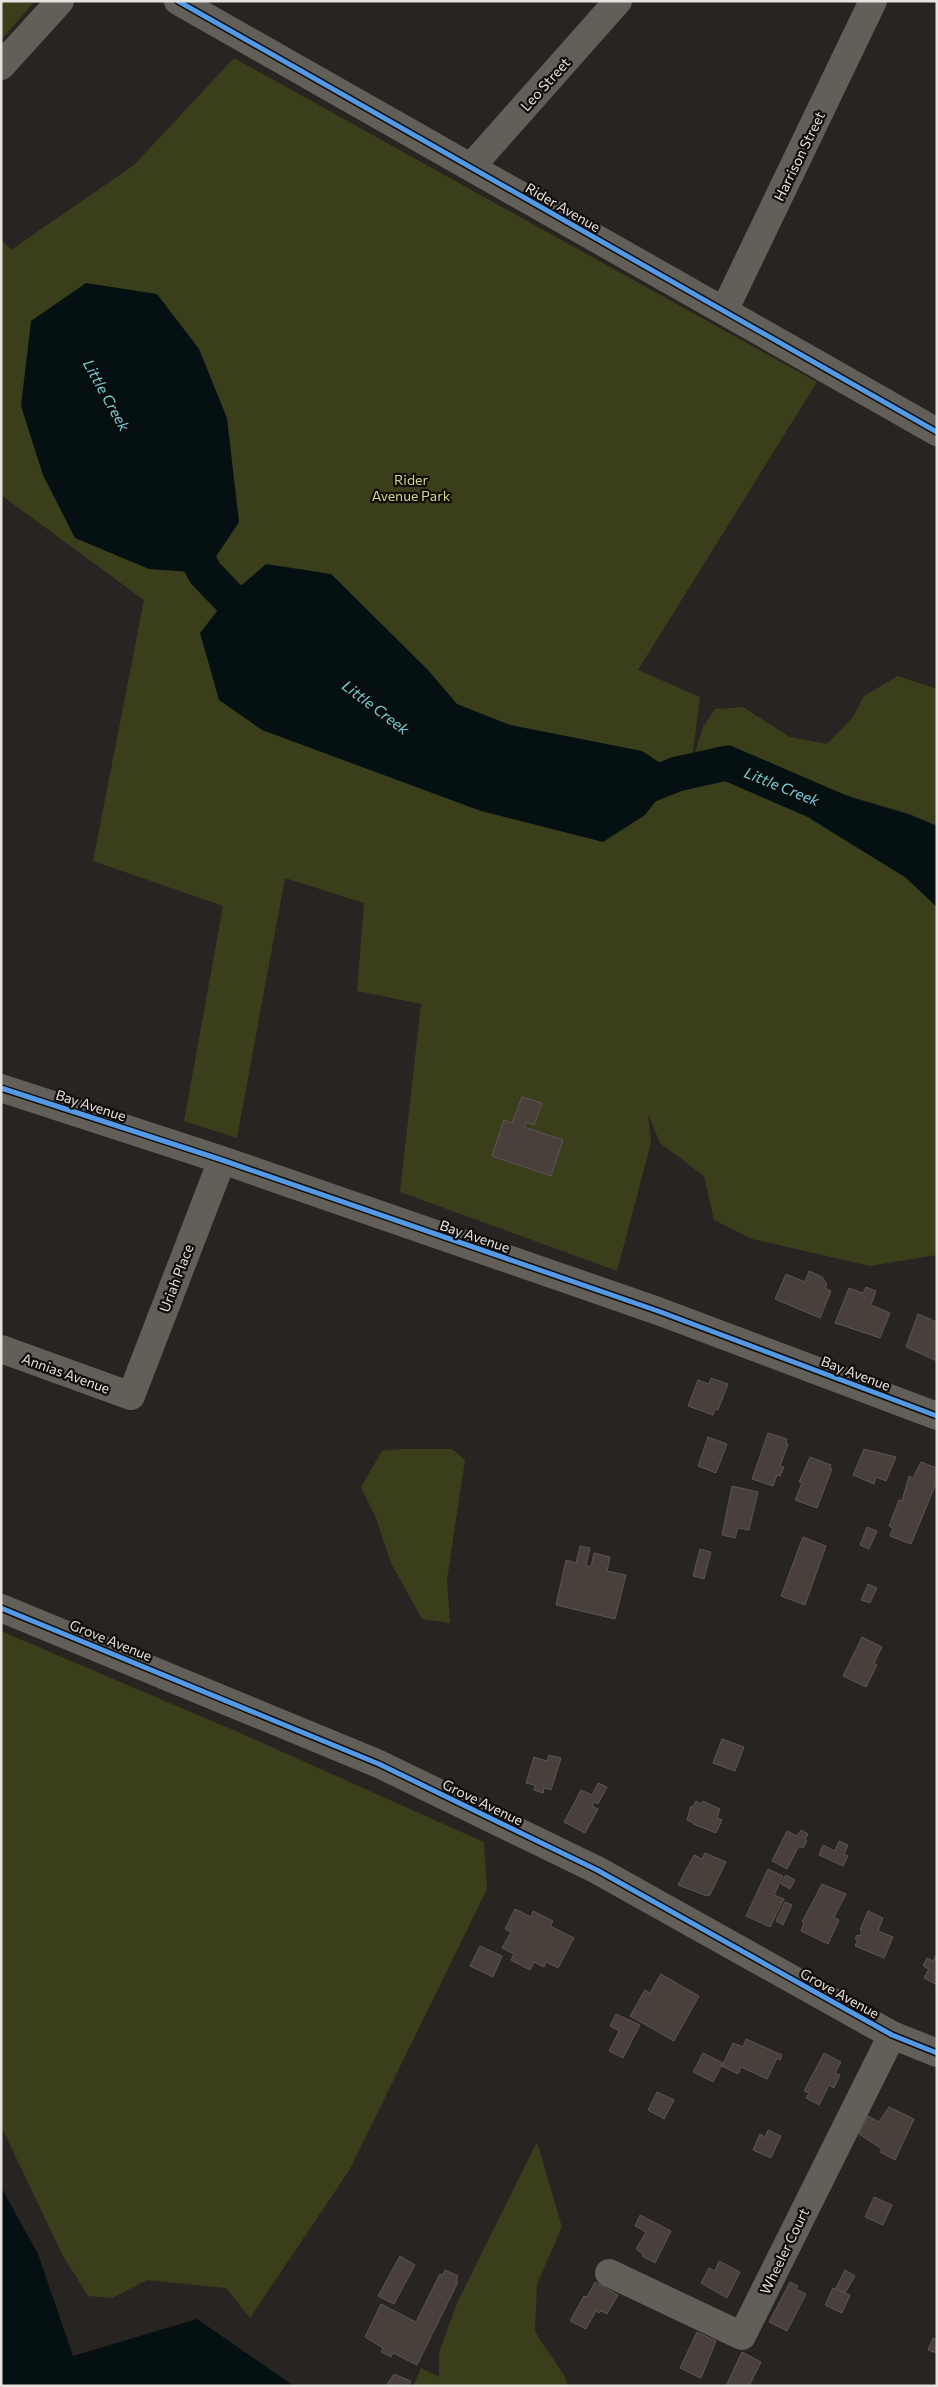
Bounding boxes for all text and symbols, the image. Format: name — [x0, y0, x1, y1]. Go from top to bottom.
street label: Leo Street — [517, 54, 574, 114]
street label: Harrison Street — [770, 108, 828, 204]
street label: Rider Avenue — [523, 179, 603, 235]
water label: Little Creek — [80, 356, 135, 435]
park label: Rider Avenue Park — [372, 471, 451, 504]
water label: Little Creek — [339, 676, 414, 739]
water label: Little Creek — [742, 763, 823, 810]
street label: Bay Avenue — [54, 1086, 128, 1124]
street label: Bay Avenue — [438, 1216, 512, 1256]
street label: Uriah Place — [155, 1242, 197, 1314]
street label: Annias Avenue — [20, 1349, 112, 1397]
street label: Bay Avenue — [819, 1352, 893, 1394]
street label: Grove Avenue — [67, 1616, 155, 1664]
street label: Grove Avenue — [440, 1775, 526, 1829]
street label: Grove Avenue — [798, 1964, 882, 2022]
street label: Wheeler Court — [756, 2205, 812, 2297]

